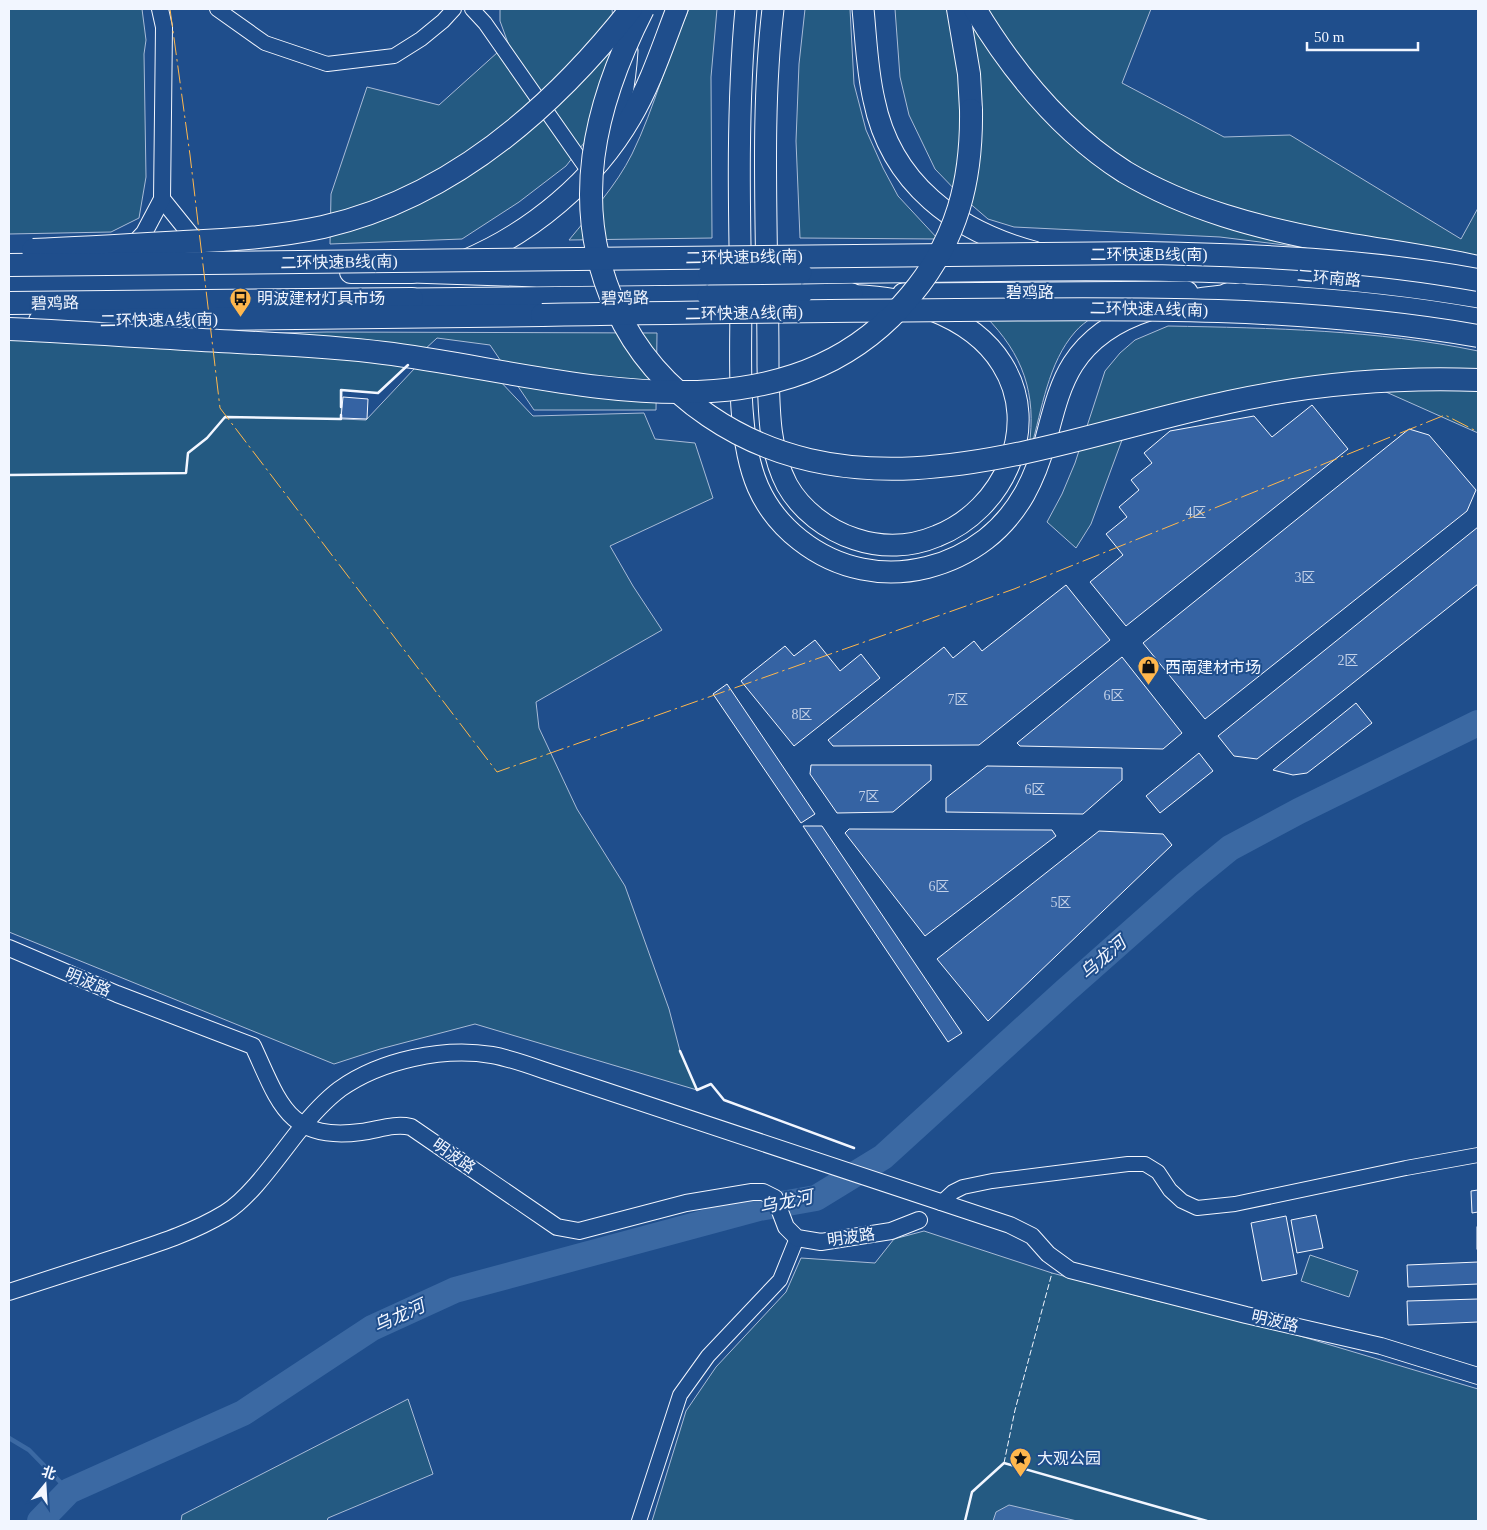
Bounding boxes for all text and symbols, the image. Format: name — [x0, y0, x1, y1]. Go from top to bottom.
scale bar — [1307, 20, 1418, 52]
text: 50 m — [1314, 29, 1345, 45]
street label: 二环快速B线(南) — [1090, 246, 1208, 264]
street label: 二环快速B线(南) — [685, 247, 803, 268]
street label: 二环快速B线(南) — [280, 252, 398, 273]
street label: 二环南路 — [1296, 267, 1362, 289]
street label: 碧鸡路 — [1006, 284, 1054, 301]
bus stop icon: 明波建材灯具市场 — [229, 286, 253, 317]
street label: 碧鸡路 — [601, 289, 649, 307]
place label: 明波建材灯具市场 — [257, 290, 385, 307]
street label: 碧鸡路 — [31, 294, 79, 312]
street label: 二环快速A线(南) — [1090, 299, 1208, 320]
street label: 二环快速A线(南) — [685, 303, 803, 324]
street label: 二环快速A线(南) — [100, 310, 218, 331]
house number: 4区 — [1186, 505, 1207, 520]
house number: 3区 — [1295, 570, 1316, 585]
house number: 2区 — [1338, 653, 1359, 668]
shop icon: 西南建材市场 — [1137, 655, 1161, 686]
place label: 西南建材市场 — [1165, 659, 1261, 676]
house number: 6区 — [1104, 688, 1125, 703]
house number: 7区 — [948, 692, 969, 707]
house number: 8区 — [792, 707, 813, 722]
house number: 6区 — [1025, 782, 1046, 797]
house number: 7区 — [859, 789, 880, 804]
house number: 6区 — [929, 879, 950, 894]
house number: 5区 — [1051, 895, 1072, 910]
water label: 乌龙河 — [1076, 931, 1132, 983]
street label: 明波路 — [63, 965, 113, 999]
street label: 明波路 — [429, 1135, 479, 1177]
water label: 乌龙河 — [758, 1186, 817, 1217]
street label: 明波路 — [826, 1225, 876, 1249]
water label: 乌龙河 — [370, 1294, 430, 1336]
street label: 明波路 — [1250, 1307, 1300, 1335]
place icon: 大观公园 — [1009, 1446, 1033, 1477]
place label: 大观公园 — [1037, 1450, 1101, 1467]
north arrow — [20, 1460, 70, 1510]
text: 北 — [40, 1464, 58, 1482]

